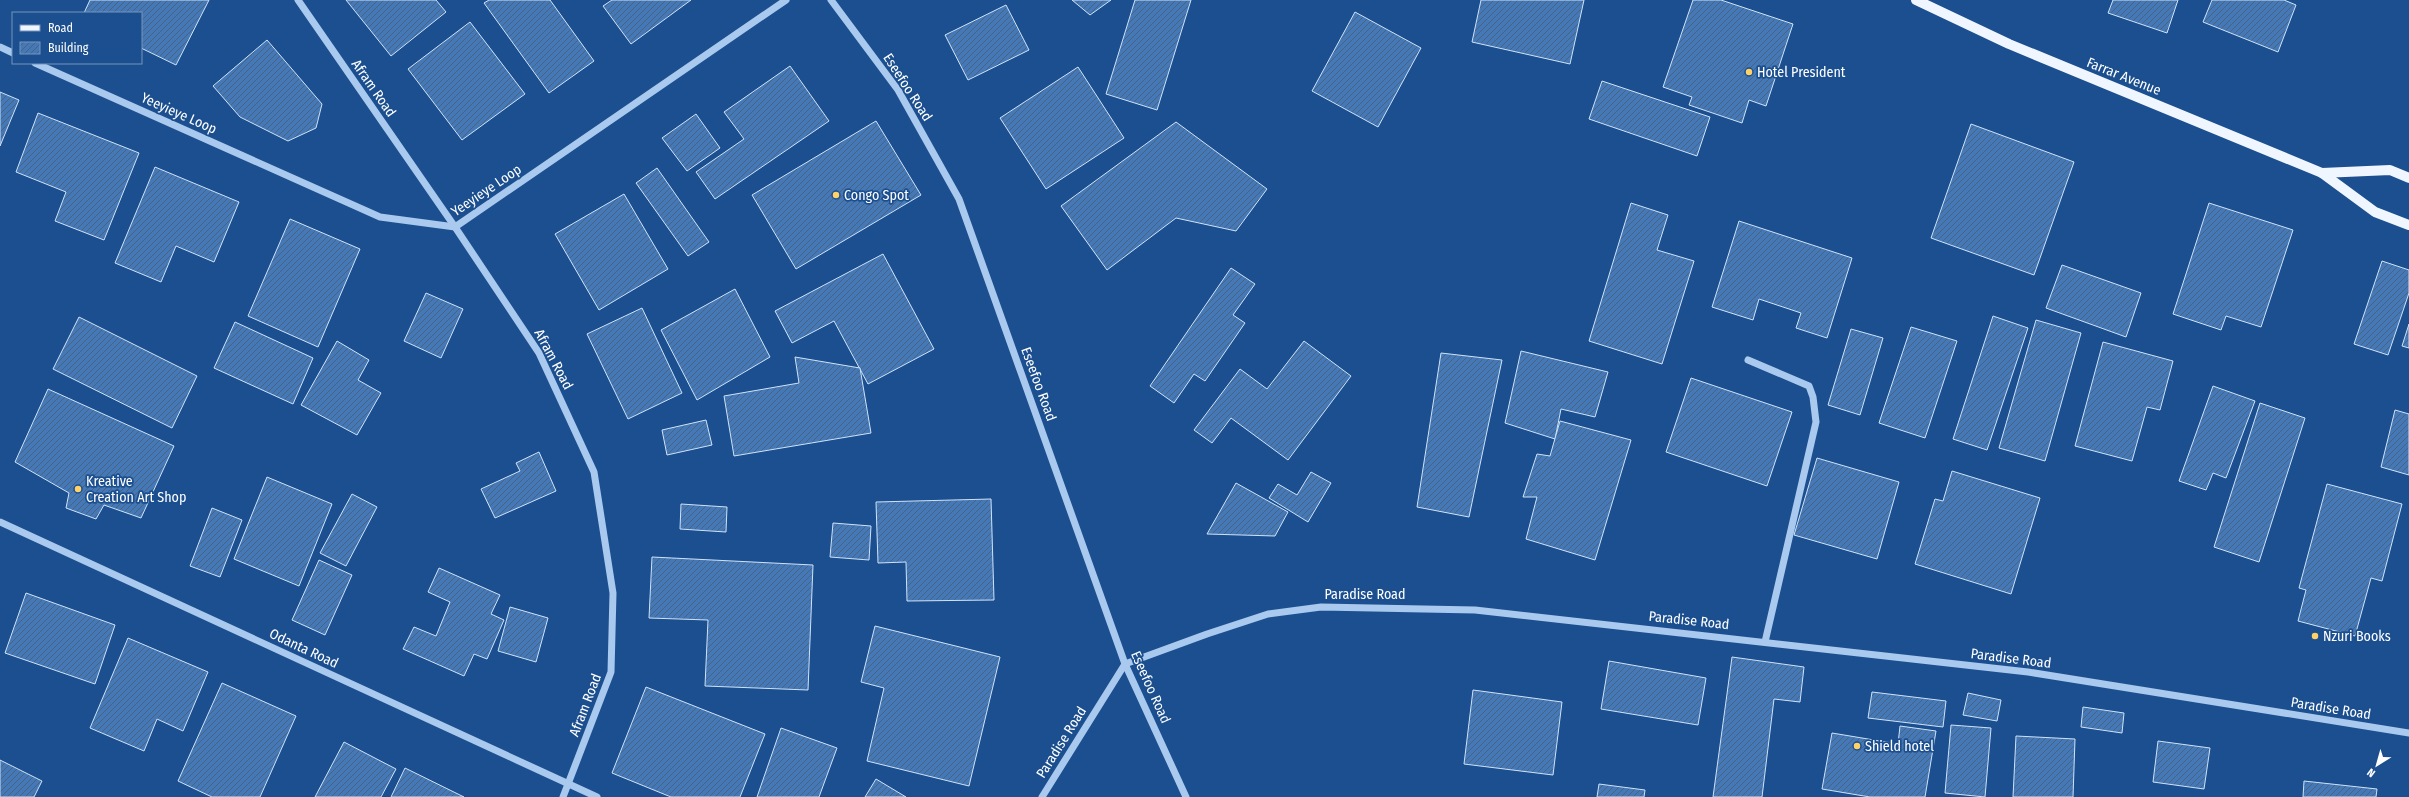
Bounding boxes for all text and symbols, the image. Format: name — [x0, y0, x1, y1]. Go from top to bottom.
legend — [12, 12, 142, 64]
text: Road — [48, 21, 73, 35]
text: Building — [48, 41, 89, 55]
street label: Eseefoo Road — [879, 50, 936, 124]
street label: Farrar Avenue — [2084, 54, 2164, 99]
street label: Afram Road — [348, 56, 399, 120]
place label: Hotel President — [1757, 64, 1846, 81]
marker: Hotel President — [1744, 67, 1754, 77]
street label: Yeeyieye Loop — [138, 89, 219, 138]
street label: Yeeyieye Loop — [448, 161, 525, 220]
place label: Congo Spot — [844, 187, 909, 204]
marker: Congo Spot — [831, 190, 841, 200]
street label: Afram Road — [531, 326, 577, 392]
street label: Eseefoo Road — [1017, 345, 1060, 423]
place label: Kreative Creation Art Shop — [86, 473, 186, 506]
marker: Kreative Creation Art Shop — [73, 484, 83, 494]
street label: Paradise Road — [1324, 586, 1406, 603]
street label: Paradise Road — [1648, 608, 1730, 633]
street label: Odanta Road — [267, 625, 341, 672]
place label: Nzuri Books — [2323, 628, 2391, 645]
marker: Nzuri Books — [2310, 631, 2320, 641]
street label: Paradise Road — [1970, 645, 2052, 672]
street label: Eseefoo Road — [1127, 648, 1174, 726]
street label: Afram Road — [566, 671, 605, 739]
street label: Paradise Road — [2290, 694, 2372, 723]
street label: Paradise Road — [1033, 703, 1090, 781]
place label: Shield hotel — [1865, 738, 1934, 755]
marker: Shield hotel — [1852, 741, 1862, 751]
north arrow — [2357, 745, 2397, 785]
text: N — [2365, 765, 2378, 780]

